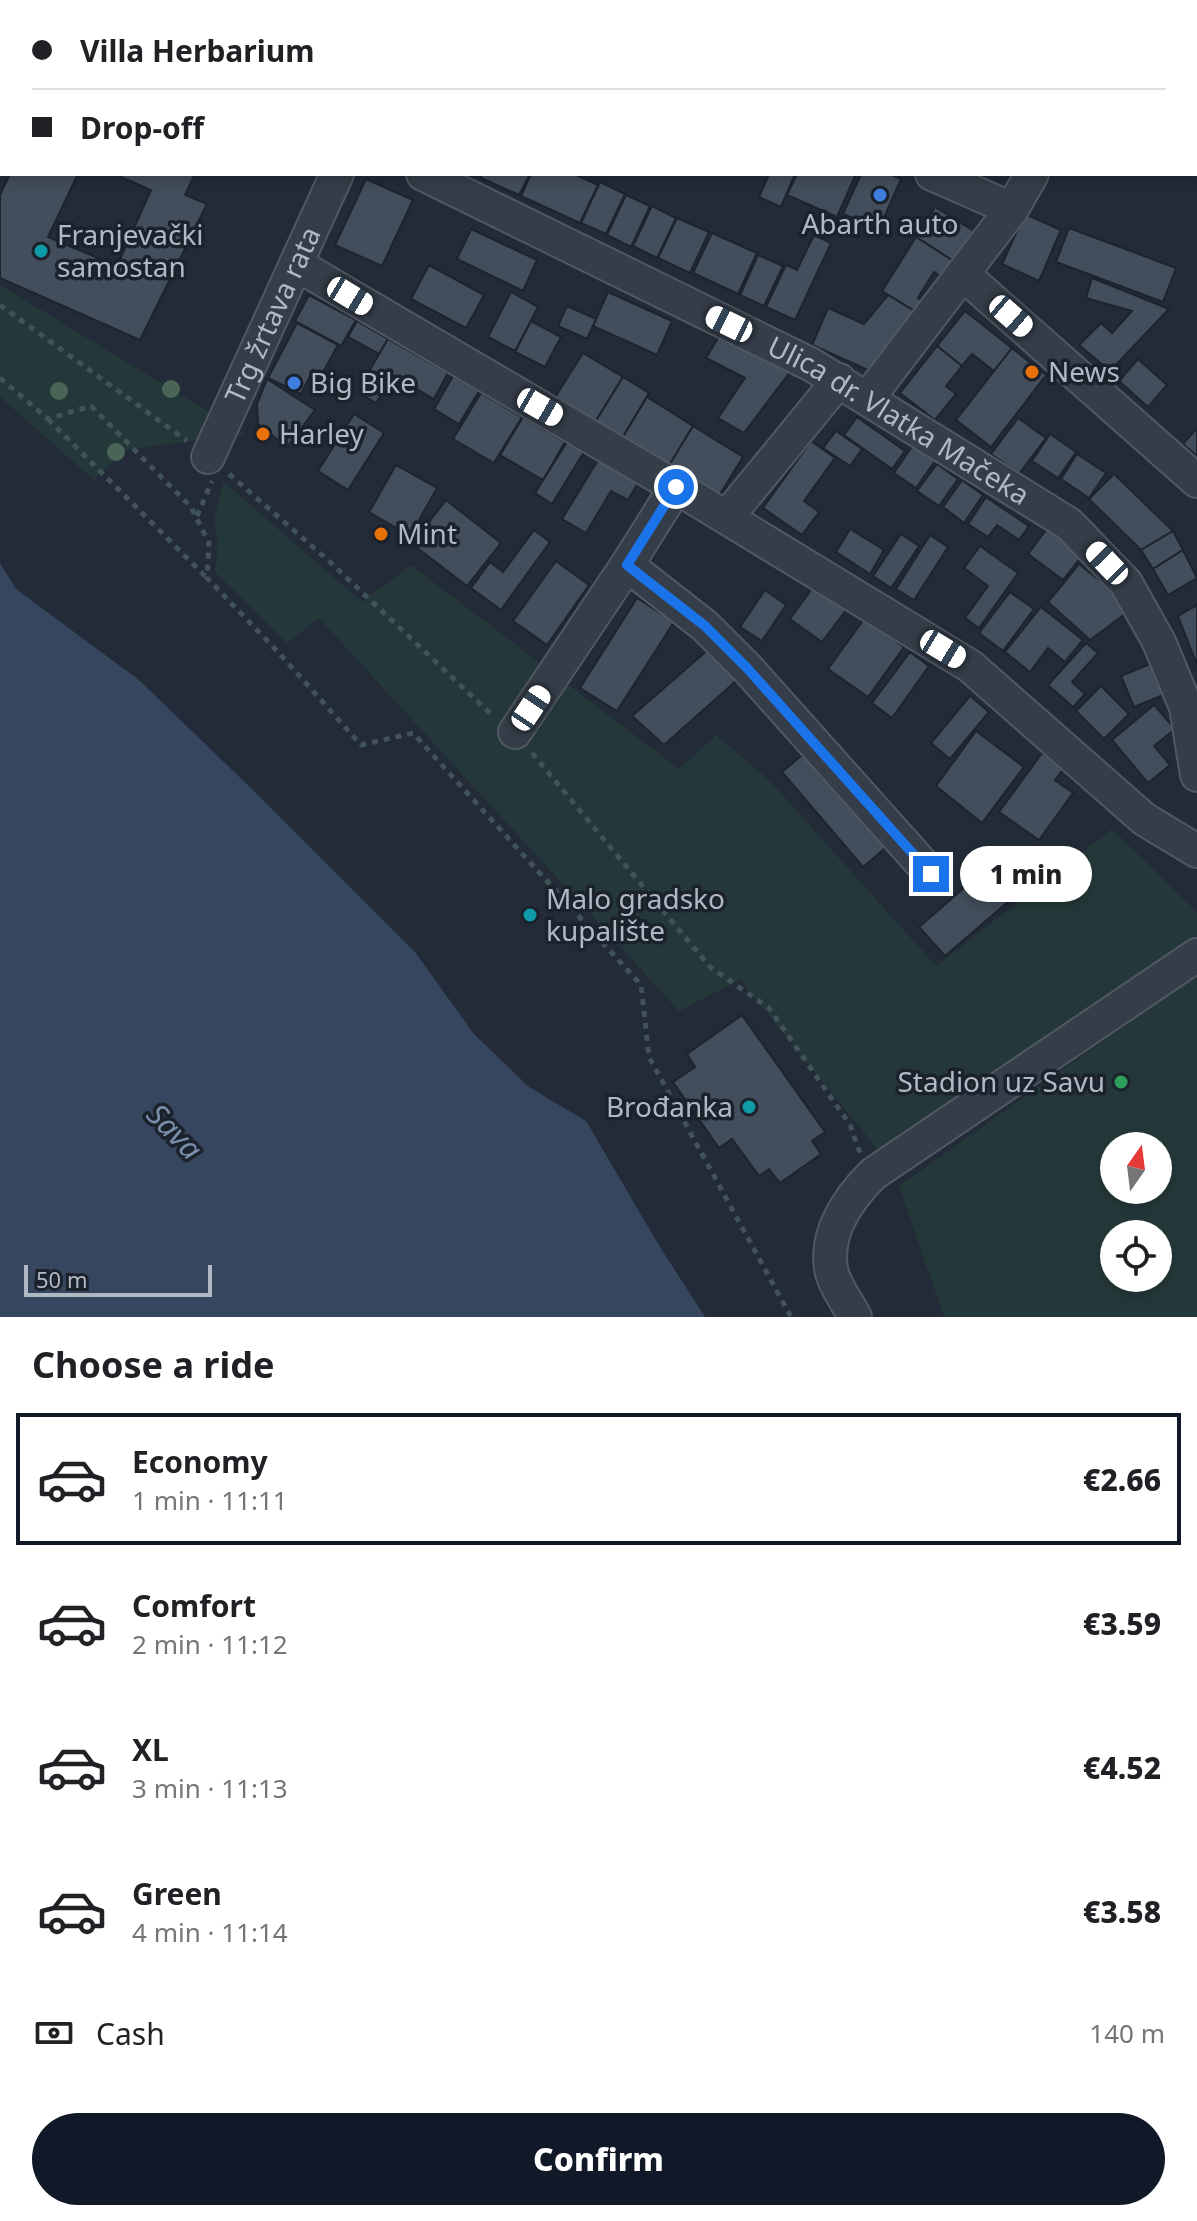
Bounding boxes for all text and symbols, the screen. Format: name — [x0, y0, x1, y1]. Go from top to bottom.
text: Villa Herbarium — [80, 30, 314, 71]
text: Drop-off — [80, 107, 204, 148]
marker: Abarth auto — [871, 186, 889, 204]
place label: Abarth auto — [801, 204, 959, 242]
place label: Franjevački samostan — [57, 215, 204, 285]
street label: Trg žrtava rata — [215, 220, 329, 409]
marker: Franjevački samostan — [32, 242, 50, 260]
car — [323, 273, 377, 319]
car — [985, 291, 1037, 341]
car — [702, 303, 756, 345]
street label: Ulica dr. Vlatka Mačeka — [762, 326, 1037, 513]
place label: News — [1048, 352, 1120, 390]
place label: Big Bike — [310, 363, 416, 401]
marker: News — [1023, 363, 1041, 381]
marker: Big Bike — [285, 374, 303, 392]
car — [513, 385, 567, 429]
place label: Harley — [279, 414, 364, 452]
marker: Harley — [254, 425, 272, 443]
route start — [658, 469, 694, 505]
place label: Mint — [397, 514, 457, 552]
marker: Mint — [372, 525, 390, 543]
car — [1082, 537, 1132, 589]
car — [916, 626, 970, 672]
car — [508, 681, 554, 735]
callout: 1 min — [959, 846, 1091, 902]
route end — [913, 856, 949, 892]
text: 1 min — [990, 856, 1062, 892]
place label: Malo gradsko kupalište — [546, 879, 725, 949]
marker: Malo gradsko kupalište — [521, 906, 539, 924]
place label: Stadion uz Savu — [897, 1062, 1105, 1100]
marker: Stadion uz Savu — [1112, 1073, 1130, 1091]
place label: Brođanka — [606, 1087, 733, 1125]
water label: Sava — [138, 1094, 212, 1168]
marker: Brođanka — [740, 1098, 758, 1116]
north arrow — [1100, 1132, 1172, 1204]
map controls — [1100, 1132, 1172, 1292]
button: locate — [1100, 1220, 1172, 1292]
scale bar — [24, 1261, 212, 1297]
text: 50 m — [36, 1264, 87, 1294]
text: Choose a ride — [32, 1340, 274, 1389]
text: Economy — [132, 1441, 268, 1482]
icon: car — [36, 1443, 108, 1515]
text: €2.66 — [1083, 1459, 1161, 1500]
text: 1 min · 11:11 — [132, 1482, 288, 1518]
text: Comfort — [132, 1585, 256, 1626]
icon: car — [36, 1587, 108, 1659]
text: €3.59 — [1083, 1603, 1161, 1644]
text: 2 min · 11:12 — [132, 1626, 288, 1662]
text: XL — [132, 1729, 169, 1770]
icon: car — [36, 1731, 108, 1803]
text: €4.52 — [1083, 1747, 1161, 1788]
text: 3 min · 11:13 — [132, 1770, 288, 1806]
text: Green — [132, 1873, 222, 1914]
icon: car — [36, 1875, 108, 1947]
text: €3.58 — [1083, 1891, 1161, 1932]
text: 4 min · 11:14 — [132, 1914, 288, 1950]
icon: cash — [32, 2011, 76, 2055]
text: Cash — [96, 2013, 165, 2054]
text: 140 m — [1089, 2015, 1165, 2051]
button: Confirm — [32, 2113, 1165, 2205]

